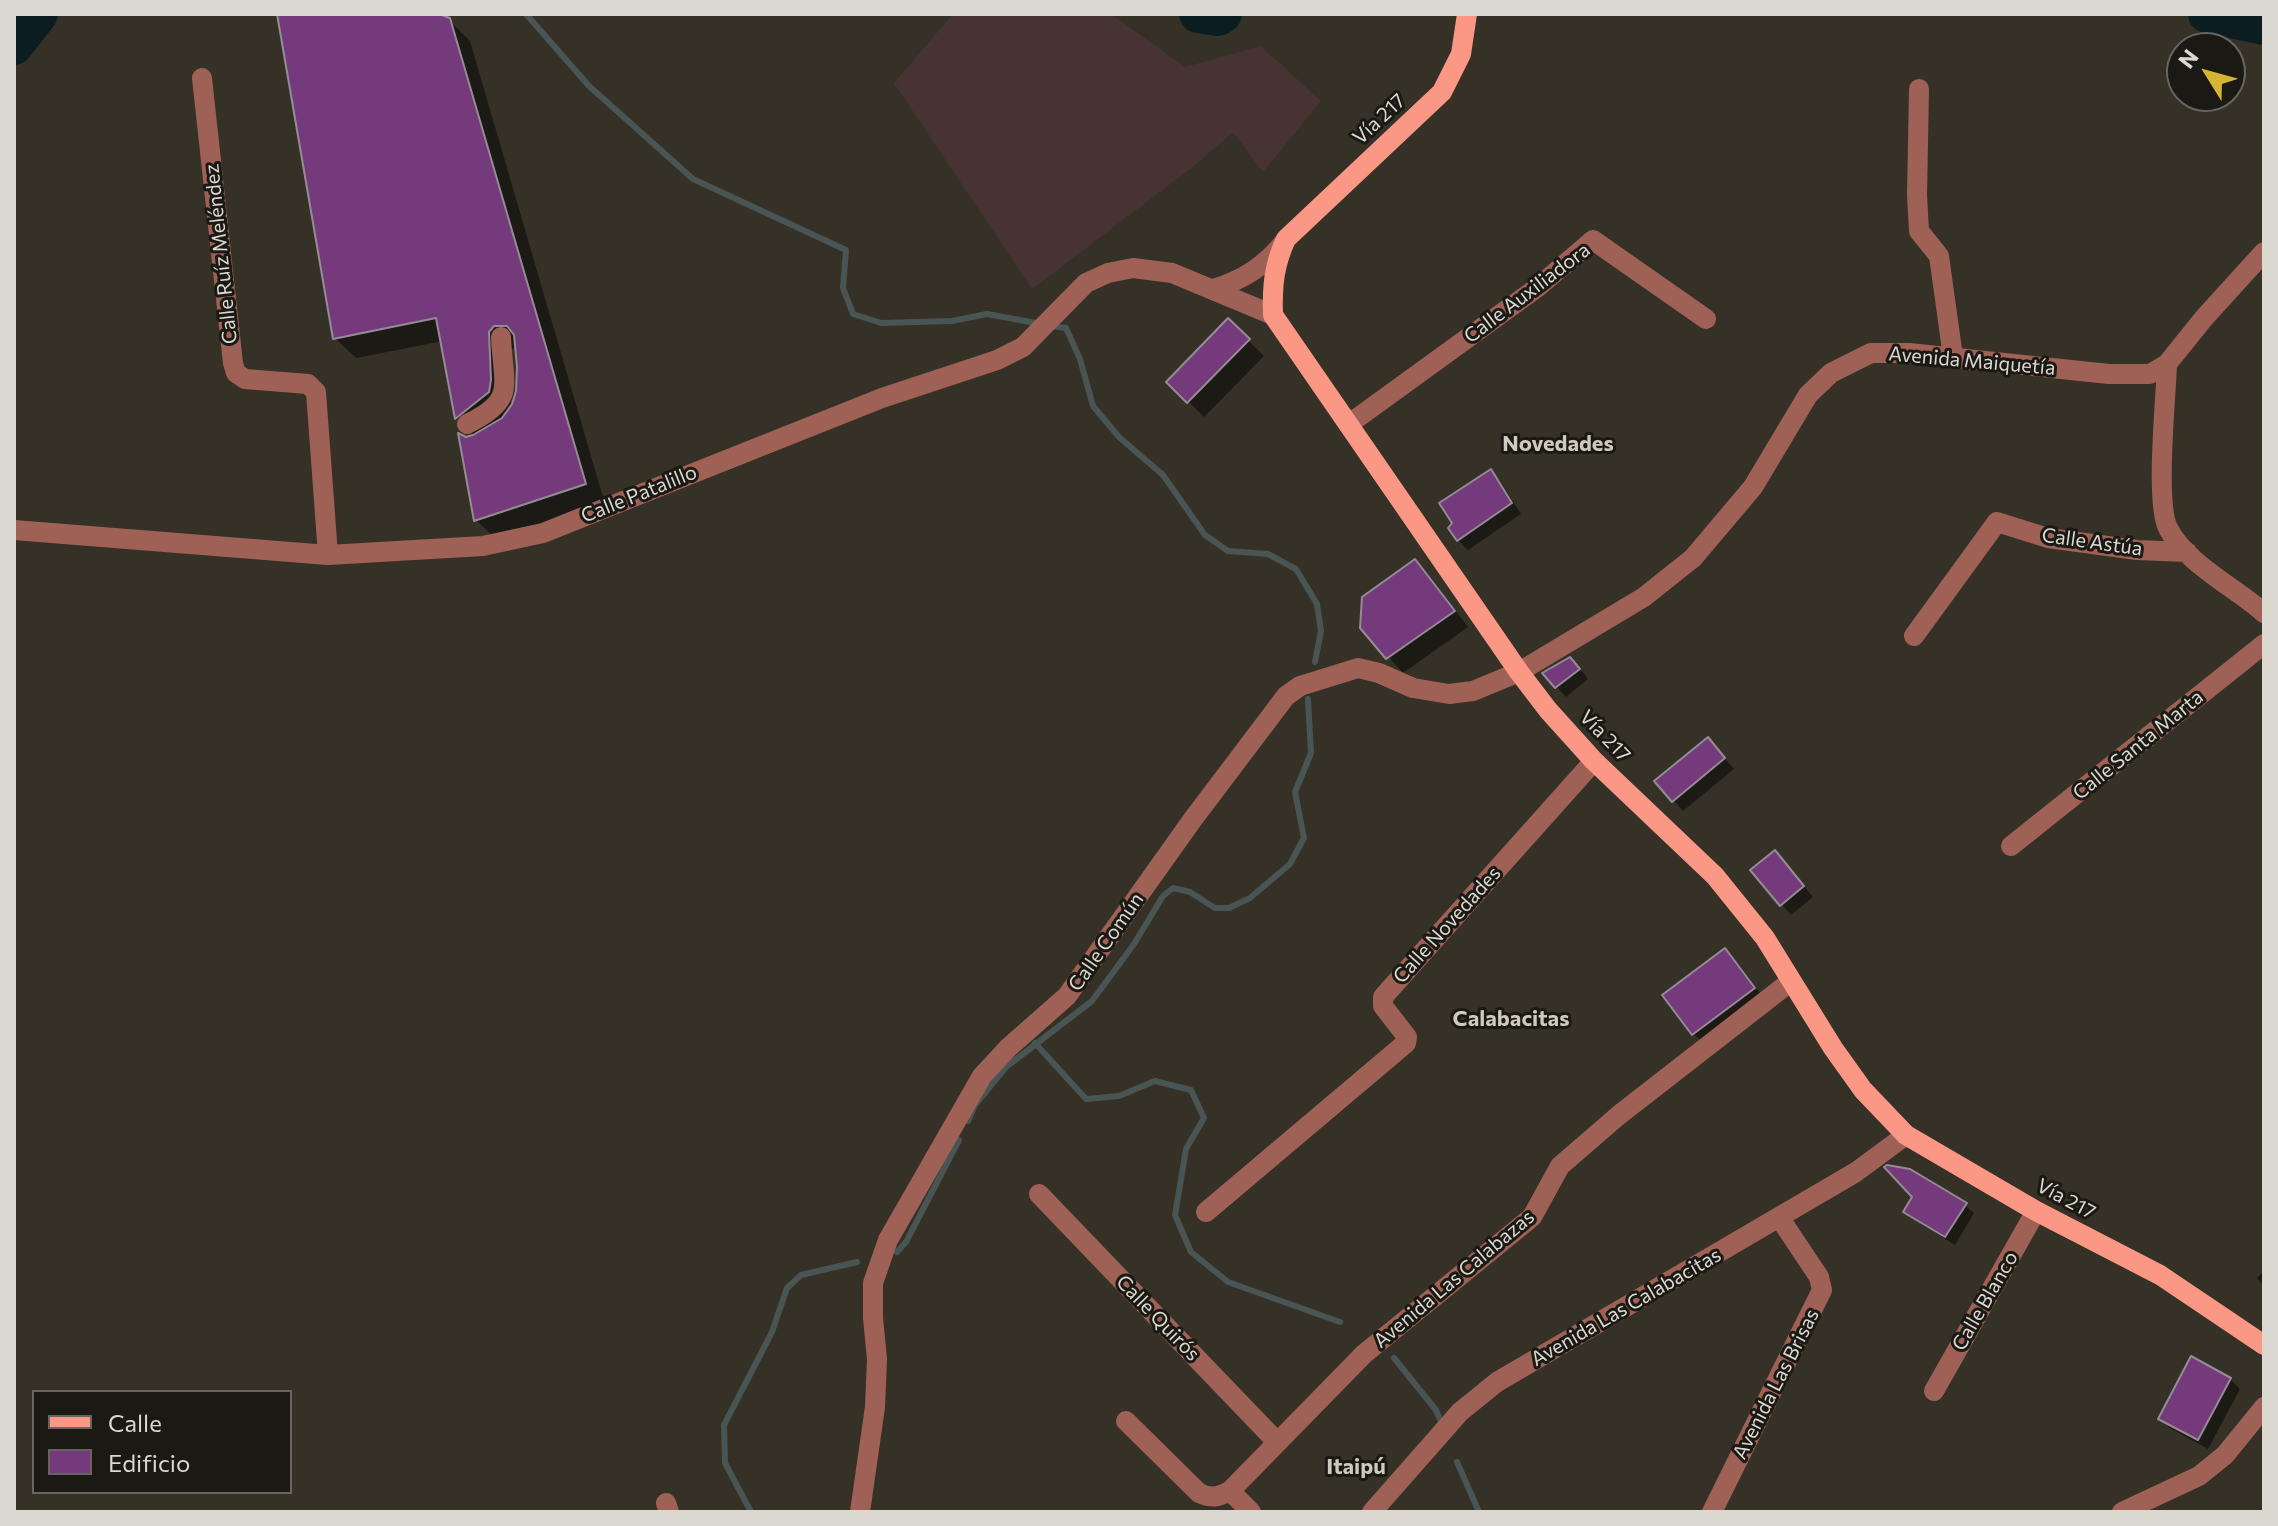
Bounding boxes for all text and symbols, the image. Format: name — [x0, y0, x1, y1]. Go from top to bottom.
north arrow — [2166, 32, 2246, 112]
text: N — [2172, 44, 2204, 73]
street label: Vía 217 — [1348, 89, 1410, 149]
street label: Calle Ruíz Meléndez — [200, 163, 242, 345]
street label: Calle Auxiliadora — [1459, 238, 1595, 348]
street label: Avenida Maiquetía — [1888, 342, 2056, 380]
district label: Novedades — [1502, 431, 1614, 457]
street label: Calle Patalillo — [578, 460, 700, 528]
street label: Calle Astúa — [2040, 523, 2144, 561]
street label: Calle Santa Marta — [2068, 685, 2208, 805]
street label: Vía 217 — [1574, 705, 1636, 767]
street label: Calle Novedades — [1388, 862, 1506, 988]
street label: Calle Común — [1063, 888, 1149, 996]
district label: Calabacitas — [1453, 1006, 1569, 1032]
street label: Vía 217 — [2032, 1174, 2100, 1224]
street label: Avenida Las Calabazas — [1369, 1205, 1539, 1353]
street label: Avenida Las Calabacitas — [1527, 1243, 1725, 1371]
street label: Calle Blanco — [1947, 1247, 2023, 1355]
street label: Calle Quirós — [1111, 1270, 1205, 1366]
street label: Avenida Las Brisas — [1728, 1305, 1824, 1463]
legend — [32, 1390, 292, 1494]
text: Calle — [108, 1408, 162, 1437]
text: Edificio — [108, 1448, 190, 1477]
district label: Itaipú — [1326, 1454, 1386, 1480]

